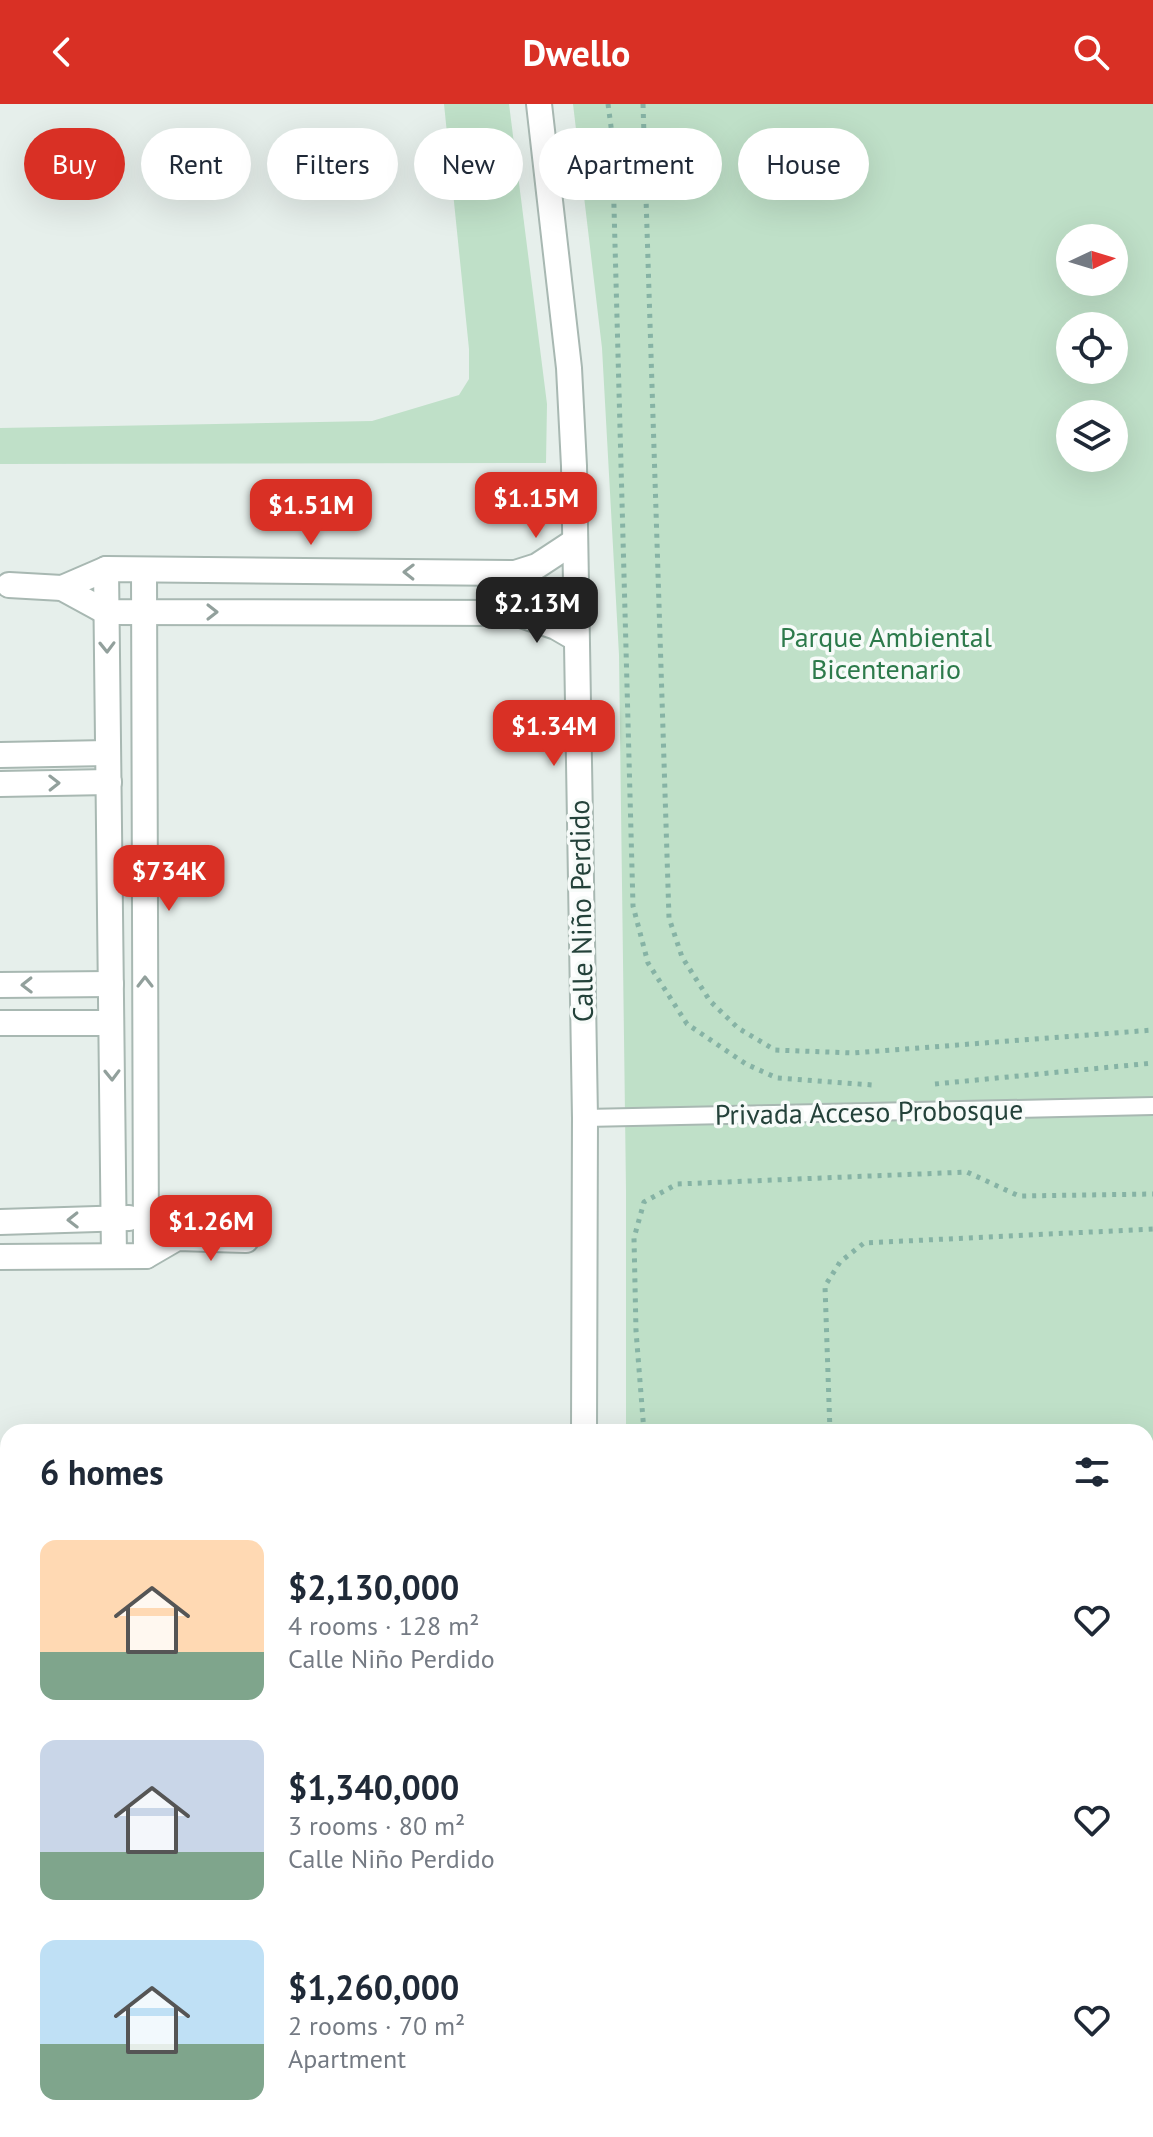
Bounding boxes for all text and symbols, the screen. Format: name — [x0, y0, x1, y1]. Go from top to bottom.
text: Dwello — [523, 29, 630, 76]
icon: back — [40, 30, 84, 74]
icon: search — [1069, 30, 1113, 74]
chip: Buy — [24, 128, 125, 200]
chip: Rent — [141, 128, 251, 200]
chip: Filters — [267, 128, 398, 200]
chip: New — [414, 128, 523, 200]
chip: Apartment — [539, 128, 722, 200]
chip: House — [738, 128, 869, 200]
north arrow — [1056, 224, 1128, 296]
map controls — [1056, 224, 1128, 472]
button: locate — [1056, 312, 1128, 384]
button: layers — [1056, 400, 1128, 472]
pin: $1.15M — [471, 472, 601, 540]
pin: $1.51M — [246, 479, 376, 547]
text: $1.15M — [493, 481, 579, 514]
text: $1.51M — [268, 488, 354, 521]
one-way arrow — [402, 563, 415, 581]
pin: $2.13M — [472, 577, 602, 645]
text: $2.13M — [494, 586, 580, 619]
one-way arrow — [206, 603, 219, 621]
park label: Parque Ambiental Bicentenario — [780, 618, 992, 687]
one-way arrow — [98, 641, 116, 654]
pin: $1.34M — [489, 700, 619, 768]
text: $1.34M — [511, 709, 597, 742]
one-way arrow — [48, 774, 61, 791]
street label: Calle Niño Perdido — [560, 799, 601, 1023]
pin: $734K — [113, 845, 225, 913]
text: $734K — [131, 854, 207, 887]
one-way arrow — [136, 975, 154, 988]
one-way arrow — [20, 976, 33, 994]
one-way arrow — [103, 1069, 121, 1082]
street label: Privada Acceso Probosque — [714, 1090, 1024, 1133]
pin: $1.26M — [146, 1195, 276, 1263]
text: $1.26M — [168, 1204, 254, 1237]
one-way arrow — [66, 1211, 79, 1229]
text: 6 homes — [40, 1450, 164, 1494]
icon: filters — [1070, 1450, 1114, 1494]
text: $2,130,000 — [288, 1565, 459, 1609]
icon: home — [104, 1572, 200, 1668]
icon: heart — [1070, 1598, 1114, 1642]
text: 4 rooms · 128 m² — [288, 1609, 480, 1642]
text: Calle Niño Perdido — [288, 1642, 495, 1675]
text: $1,340,000 — [288, 1765, 459, 1809]
icon: home — [104, 1772, 200, 1868]
icon: heart — [1070, 1798, 1114, 1842]
text: 3 rooms · 80 m² — [288, 1809, 465, 1842]
text: Calle Niño Perdido — [288, 1842, 495, 1875]
text: $1,260,000 — [288, 1965, 459, 2009]
icon: home — [104, 1972, 200, 2068]
icon: heart — [1070, 1998, 1114, 2042]
text: 2 rooms · 70 m² — [288, 2009, 465, 2042]
text: Apartment — [288, 2042, 406, 2075]

